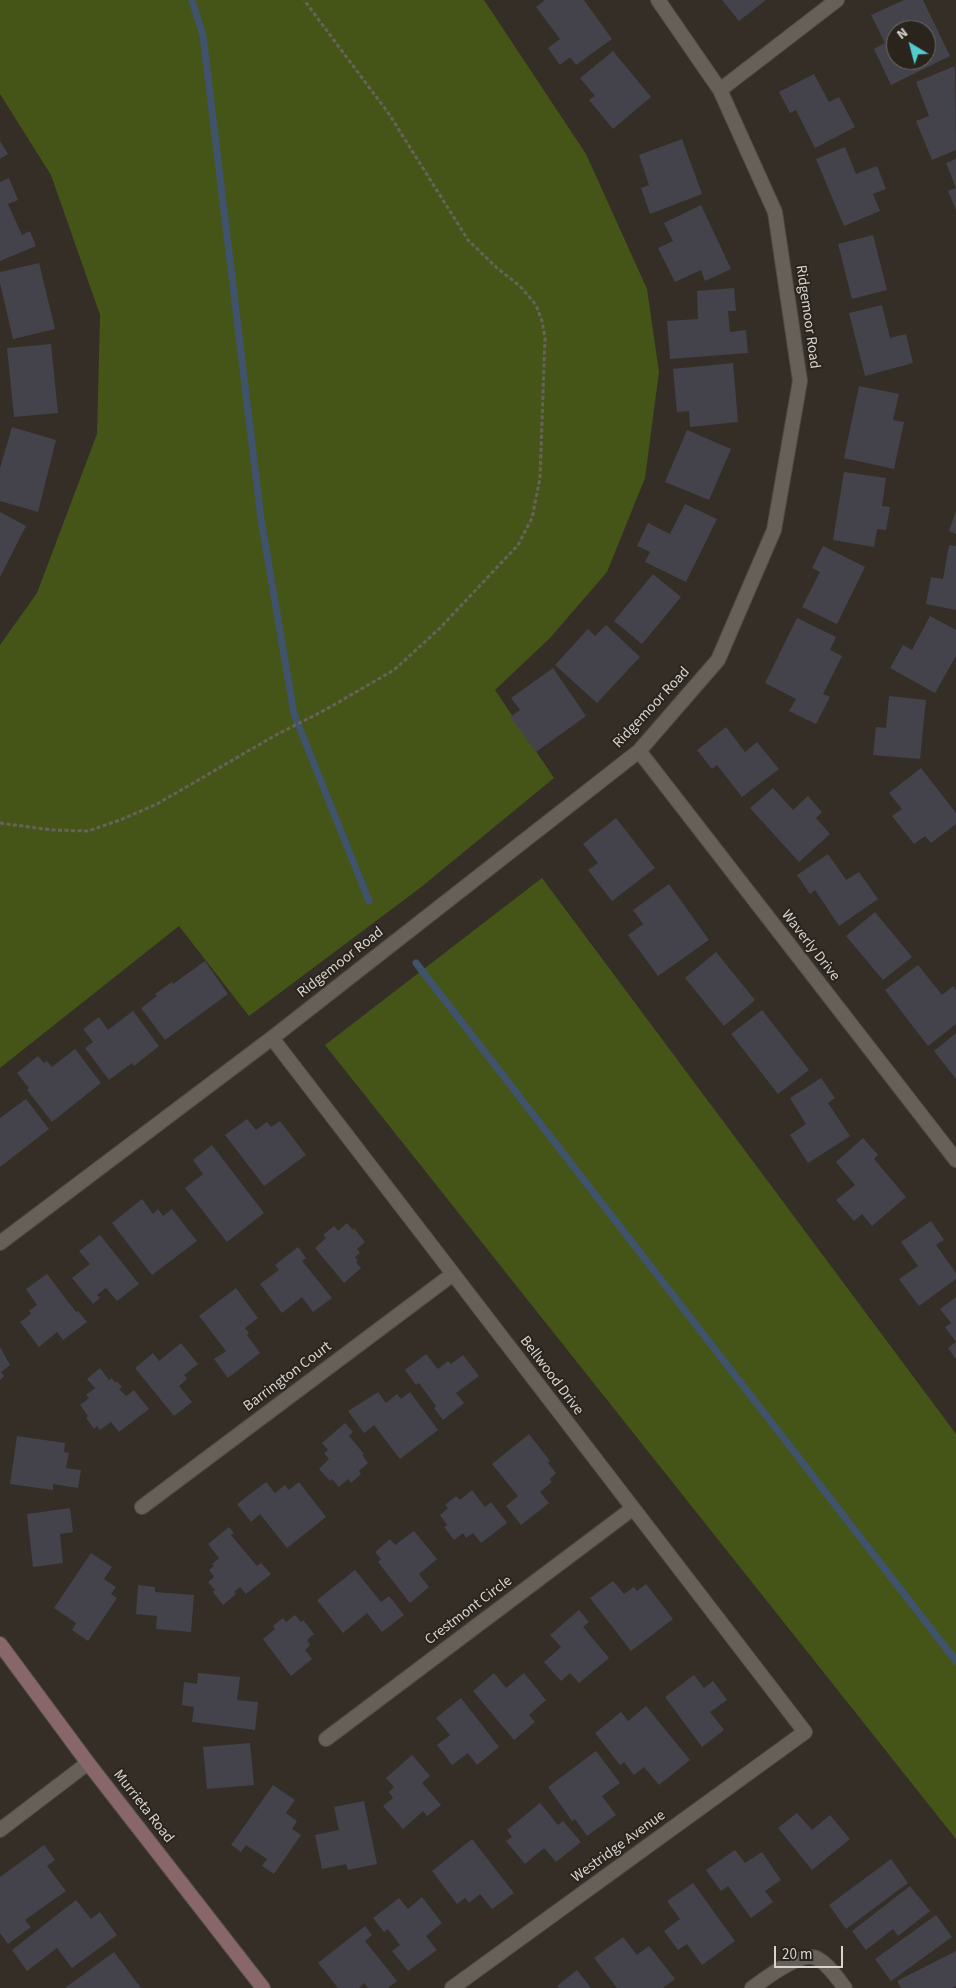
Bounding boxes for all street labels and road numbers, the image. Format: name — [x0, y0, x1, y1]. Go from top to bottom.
street label: Ridgemoor Road — [791, 264, 823, 370]
street label: Ridgemoor Road — [610, 664, 694, 752]
street label: Waverly Drive — [777, 907, 843, 985]
street label: Ridgemoor Road — [294, 924, 388, 1002]
street label: Bellwood Drive — [515, 1333, 587, 1419]
street label: Barrington Court — [240, 1338, 336, 1416]
street label: Crestmont Circle — [422, 1572, 516, 1650]
street label: Murrieta Road — [109, 1767, 177, 1847]
street label: Westridge Avenue — [569, 1807, 669, 1887]

